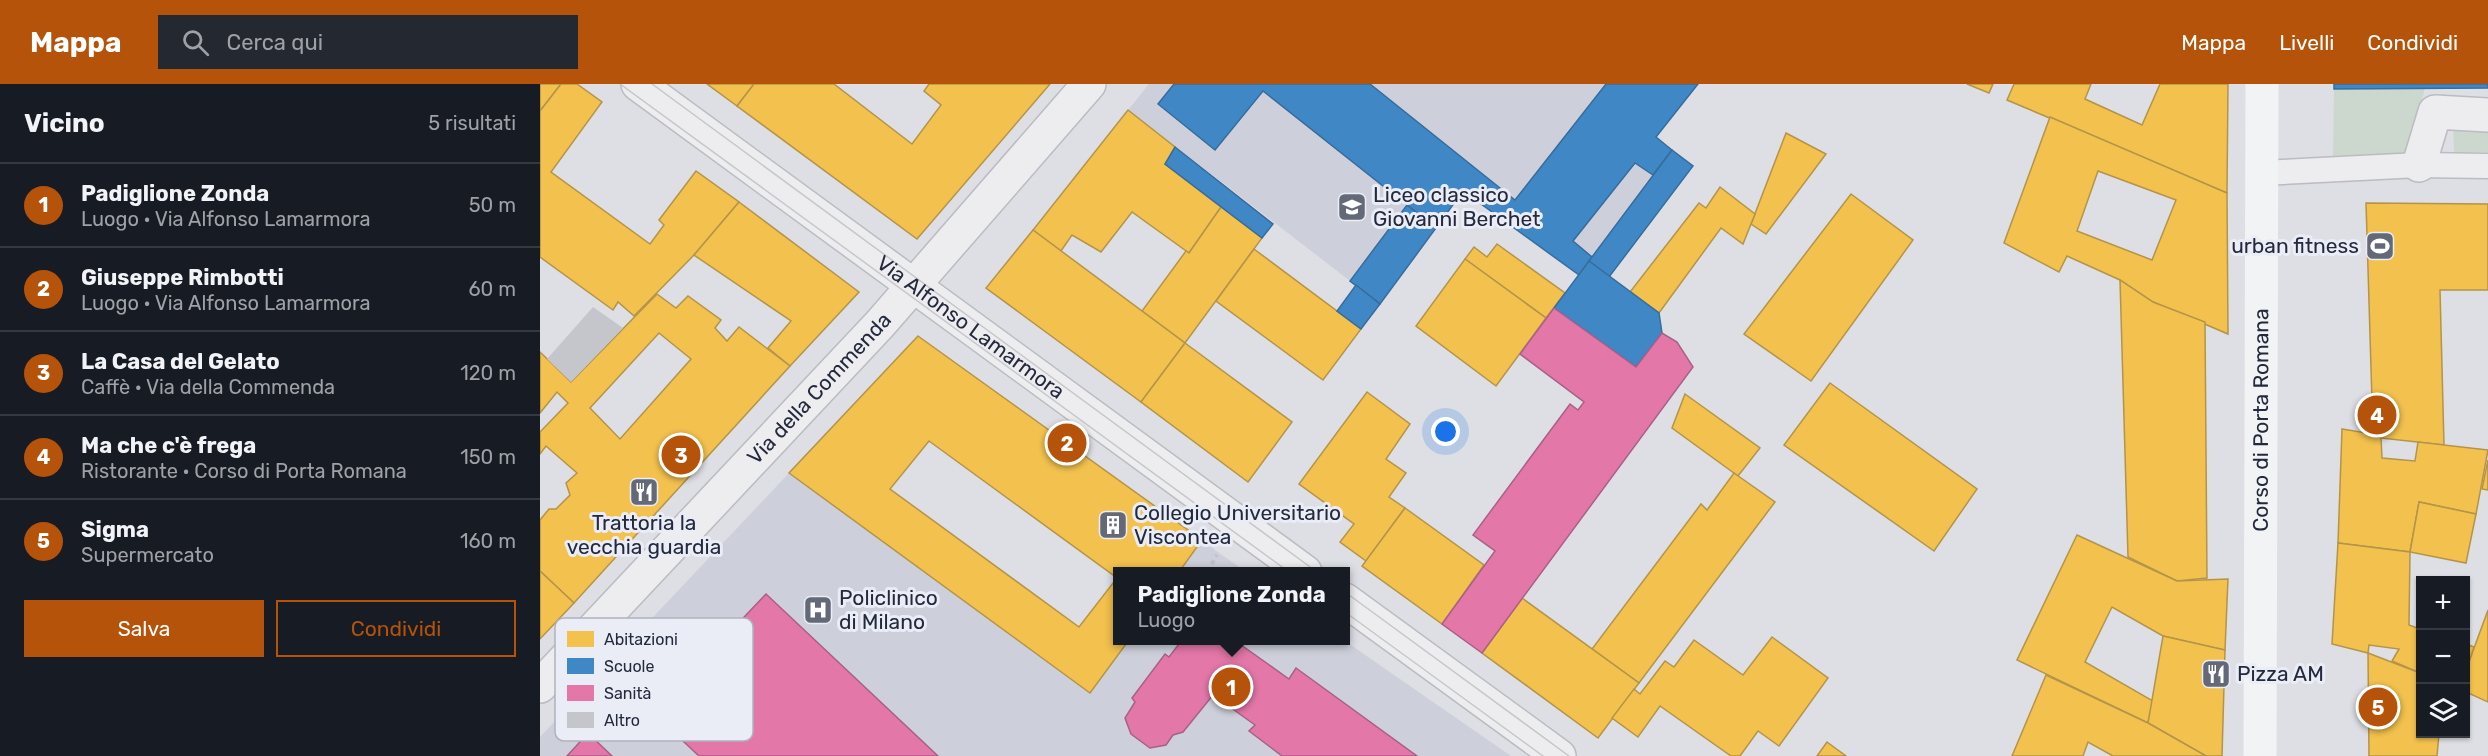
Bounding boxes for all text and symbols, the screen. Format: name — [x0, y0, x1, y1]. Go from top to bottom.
search box — [158, 15, 578, 69]
text: Mappa — [30, 26, 122, 59]
icon: search — [179, 26, 212, 59]
text: Cerca qui — [227, 29, 323, 56]
text: Mappa — [2181, 30, 2246, 55]
text: Livelli — [2279, 30, 2334, 55]
text: Condividi — [2367, 30, 2458, 55]
text: Vicino — [24, 108, 105, 139]
text: 5 risultati — [428, 111, 516, 135]
text: Padiglione Zonda — [81, 180, 269, 207]
place label: Liceo classico Giovanni Berchet — [1373, 182, 1540, 231]
school or university icon: Liceo classico Giovanni Berchet — [1336, 191, 1368, 223]
text: 1 — [39, 193, 48, 217]
text: 50 m — [469, 193, 516, 217]
text: Luogo · Via Alfonso Lamarmora — [81, 207, 370, 231]
sports icon: urban fitness — [2364, 230, 2396, 262]
place label: urban fitness — [2231, 233, 2359, 258]
street label: Via Alfonso Lamarmora — [872, 250, 1070, 404]
text: Giuseppe Rimbotti — [81, 264, 284, 291]
text: 2 — [37, 277, 50, 301]
text: 60 m — [469, 277, 516, 301]
text: Luogo · Via Alfonso Lamarmora — [81, 291, 370, 315]
street label: Via della Commenda — [742, 307, 896, 469]
street label: Corso di Porta Romana — [2248, 308, 2273, 532]
text: La Casa del Gelato — [81, 348, 280, 375]
text: 3 — [37, 361, 50, 385]
text: 120 m — [460, 361, 516, 385]
text: Caffè · Via della Commenda — [81, 375, 335, 399]
pin: 4 — [2358, 392, 2396, 438]
your location — [1431, 417, 1460, 446]
pin: 2 — [1048, 420, 1086, 466]
text: Ma che c'è frega — [81, 432, 256, 459]
pin: 3 — [662, 432, 700, 478]
text: 4 — [37, 445, 50, 469]
text: 150 m — [460, 445, 516, 469]
text: Ristorante · Corso di Porta Romana — [81, 459, 407, 483]
restaurant icon: Trattoria la vecchia guardia — [628, 476, 660, 508]
place label: Collegio Universitario Viscontea — [1134, 500, 1341, 549]
building icon: Collegio Universitario Viscontea — [1097, 509, 1129, 541]
place label: Trattoria la vecchia guardia — [567, 510, 721, 559]
text: Sigma — [81, 516, 149, 543]
text: 5 — [37, 529, 50, 553]
text: 160 m — [460, 529, 516, 553]
text: Supermercato — [81, 543, 214, 567]
popup — [1113, 567, 1350, 645]
map controls — [2416, 576, 2470, 738]
button: + — [2416, 576, 2470, 630]
text: Padiglione Zonda — [1137, 581, 1326, 608]
place label: Policlinico di Milano — [839, 585, 938, 634]
hospital icon: Policlinico di Milano — [802, 594, 834, 626]
button: Salva — [24, 600, 264, 657]
button: Condividi — [276, 600, 516, 657]
text: Luogo — [1137, 608, 1195, 632]
legend — [555, 618, 753, 741]
text: Abitazioni — [604, 630, 678, 649]
button: − — [2416, 630, 2470, 684]
text: Scuole — [604, 657, 654, 676]
restaurant icon: Pizza AM — [2200, 658, 2232, 690]
place label: Pizza AM — [2237, 661, 2324, 686]
pin: 1 — [1212, 664, 1250, 710]
text: Sanità — [604, 684, 651, 703]
pin: 5 — [2358, 684, 2398, 730]
button: layers — [2416, 684, 2470, 738]
text: Altro — [604, 711, 640, 730]

